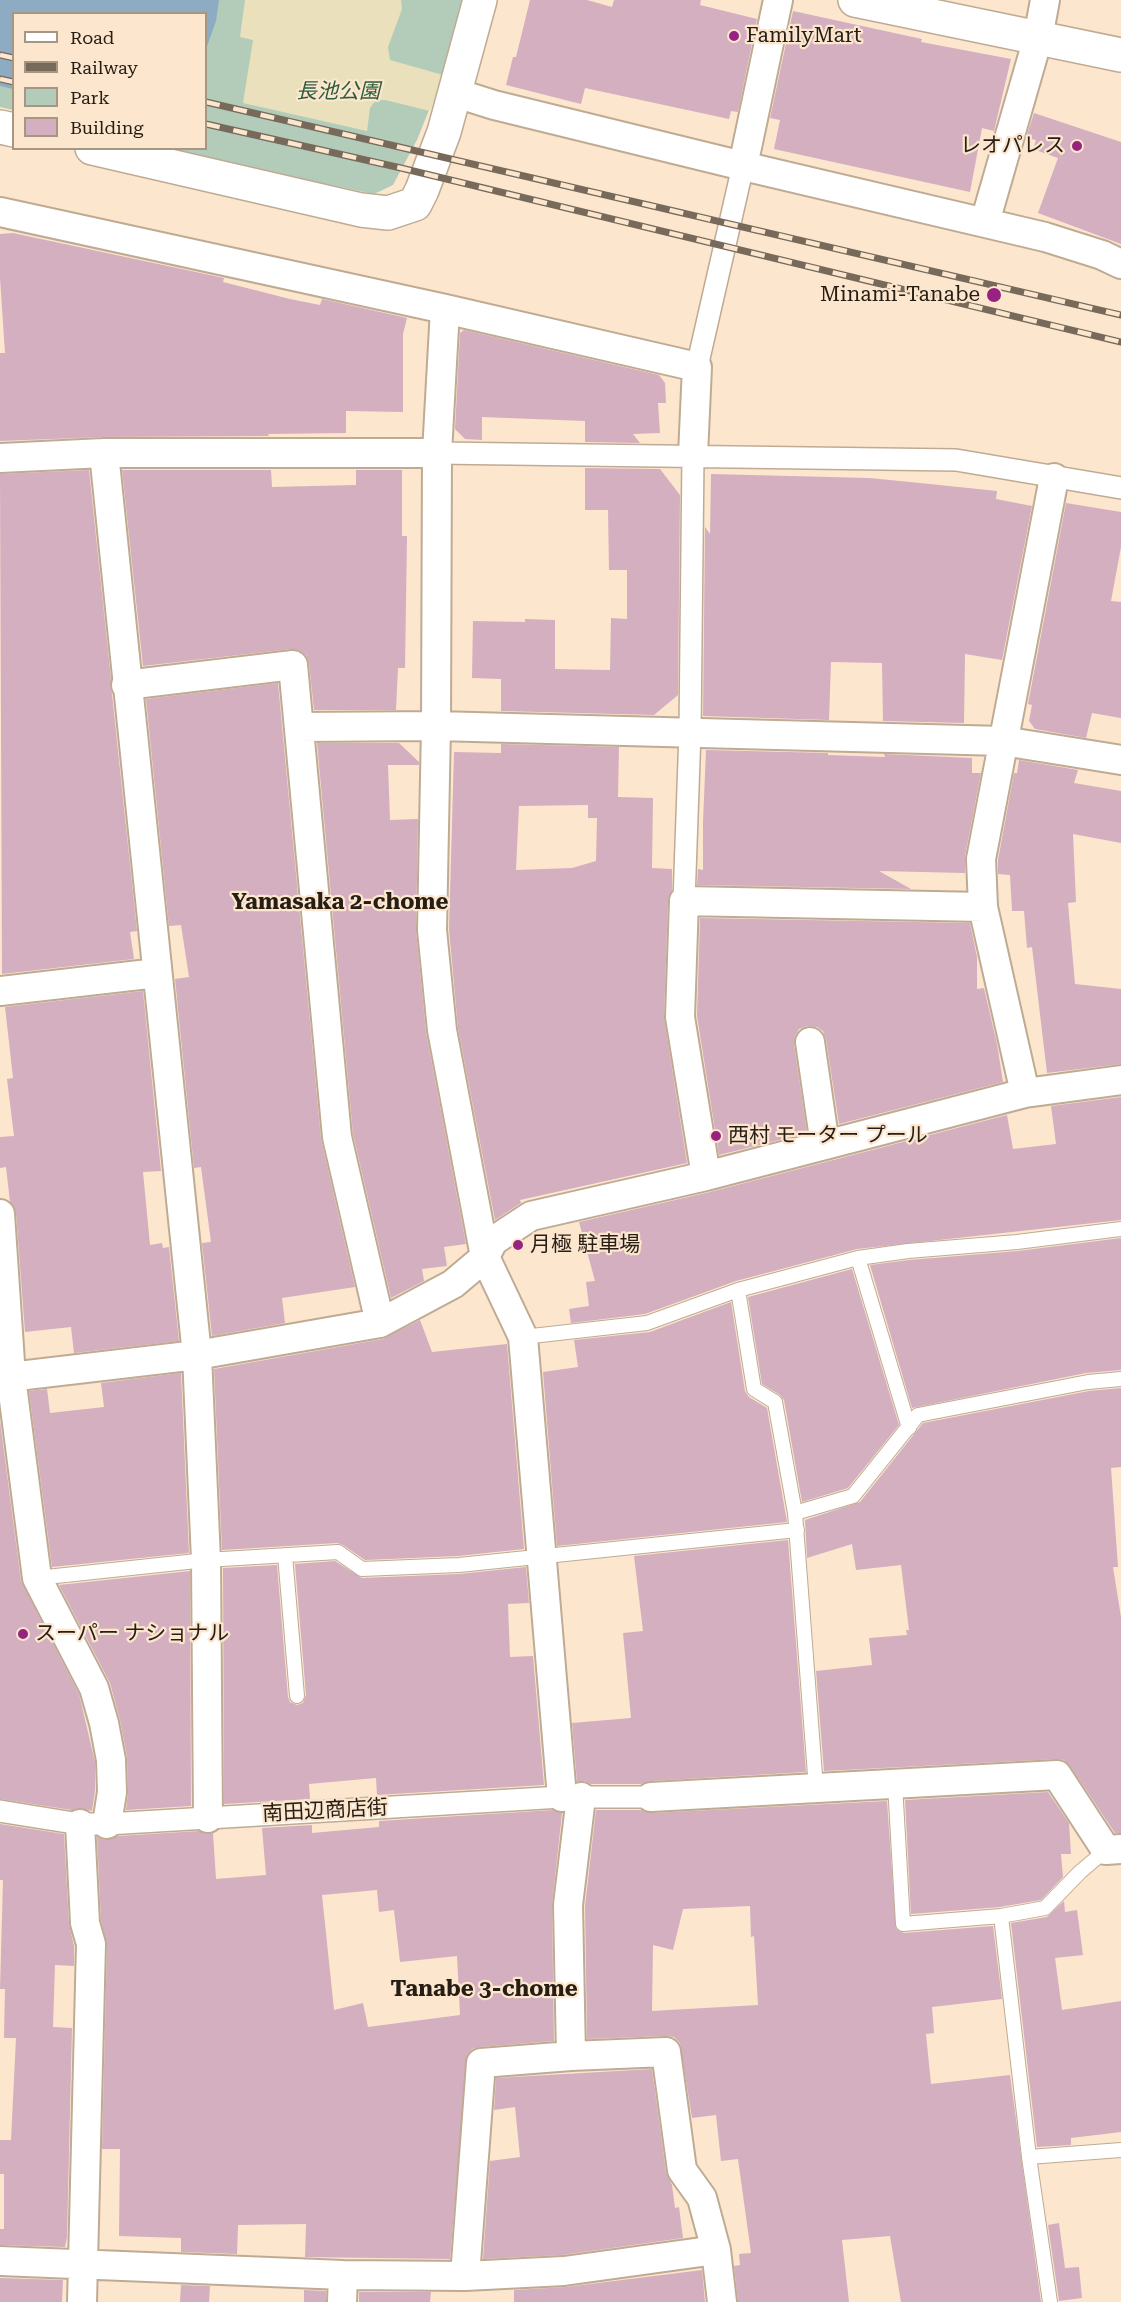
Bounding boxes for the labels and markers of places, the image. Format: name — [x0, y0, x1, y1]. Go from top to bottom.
place label: FamilyMart — [746, 23, 862, 49]
marker: FamilyMart — [727, 29, 741, 43]
place label: レオパレス — [960, 133, 1065, 159]
marker: レオパレス — [1070, 139, 1084, 153]
place label: Minami-Tanabe — [820, 282, 980, 308]
marker: Minami-Tanabe — [985, 286, 1003, 304]
place label: 西村 モーター プール — [728, 1123, 928, 1149]
marker: 西村 モーター プール — [709, 1129, 723, 1143]
place label: 月極 駐車場 — [530, 1232, 640, 1258]
marker: 月極 駐車場 — [511, 1238, 525, 1252]
place label: スーパー ナショナル — [35, 1621, 229, 1647]
marker: スーパー ナショナル — [16, 1627, 30, 1641]

